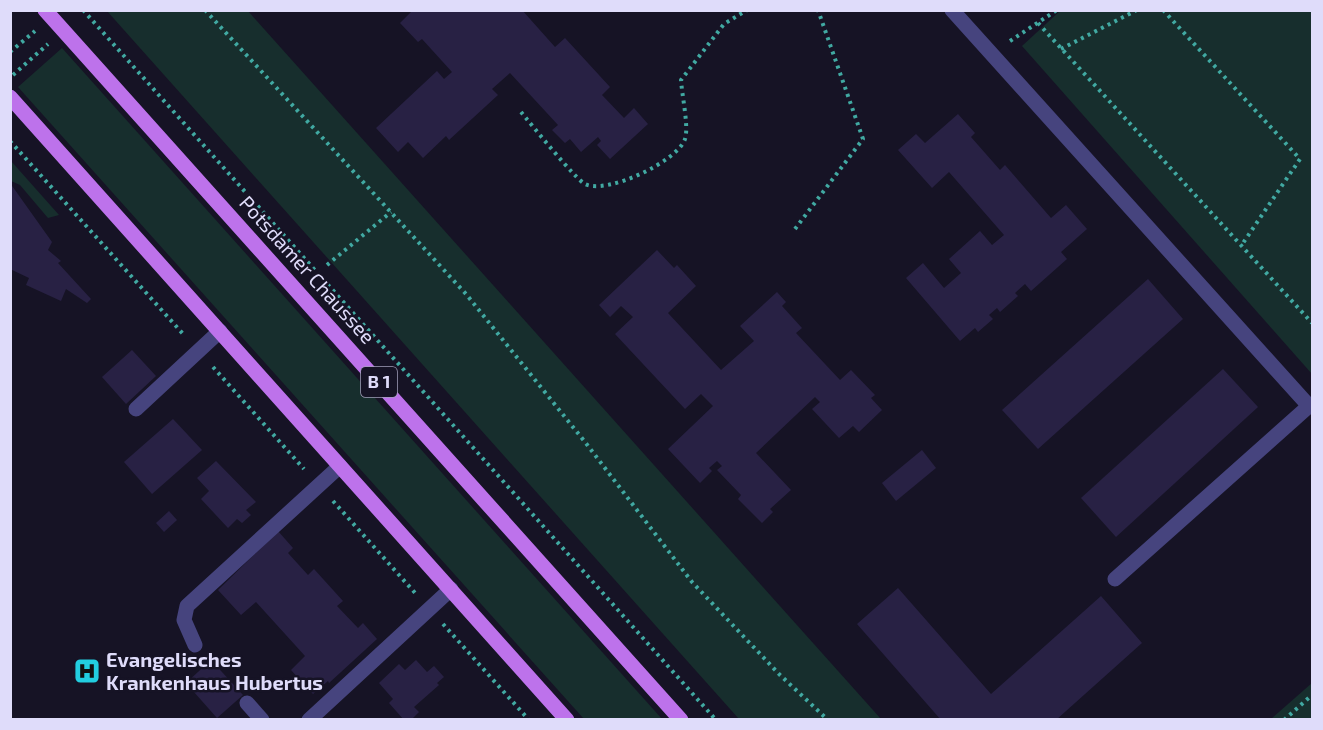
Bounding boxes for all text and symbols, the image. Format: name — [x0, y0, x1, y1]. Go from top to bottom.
street label: Potsdamer Chaussee — [235, 190, 380, 348]
road number: B 1 — [361, 367, 397, 397]
place label: Evangelisches Krankenhaus Hubertus — [106, 647, 323, 694]
hospital icon: Evangelisches Krankenhaus Hubertus — [72, 656, 102, 686]

